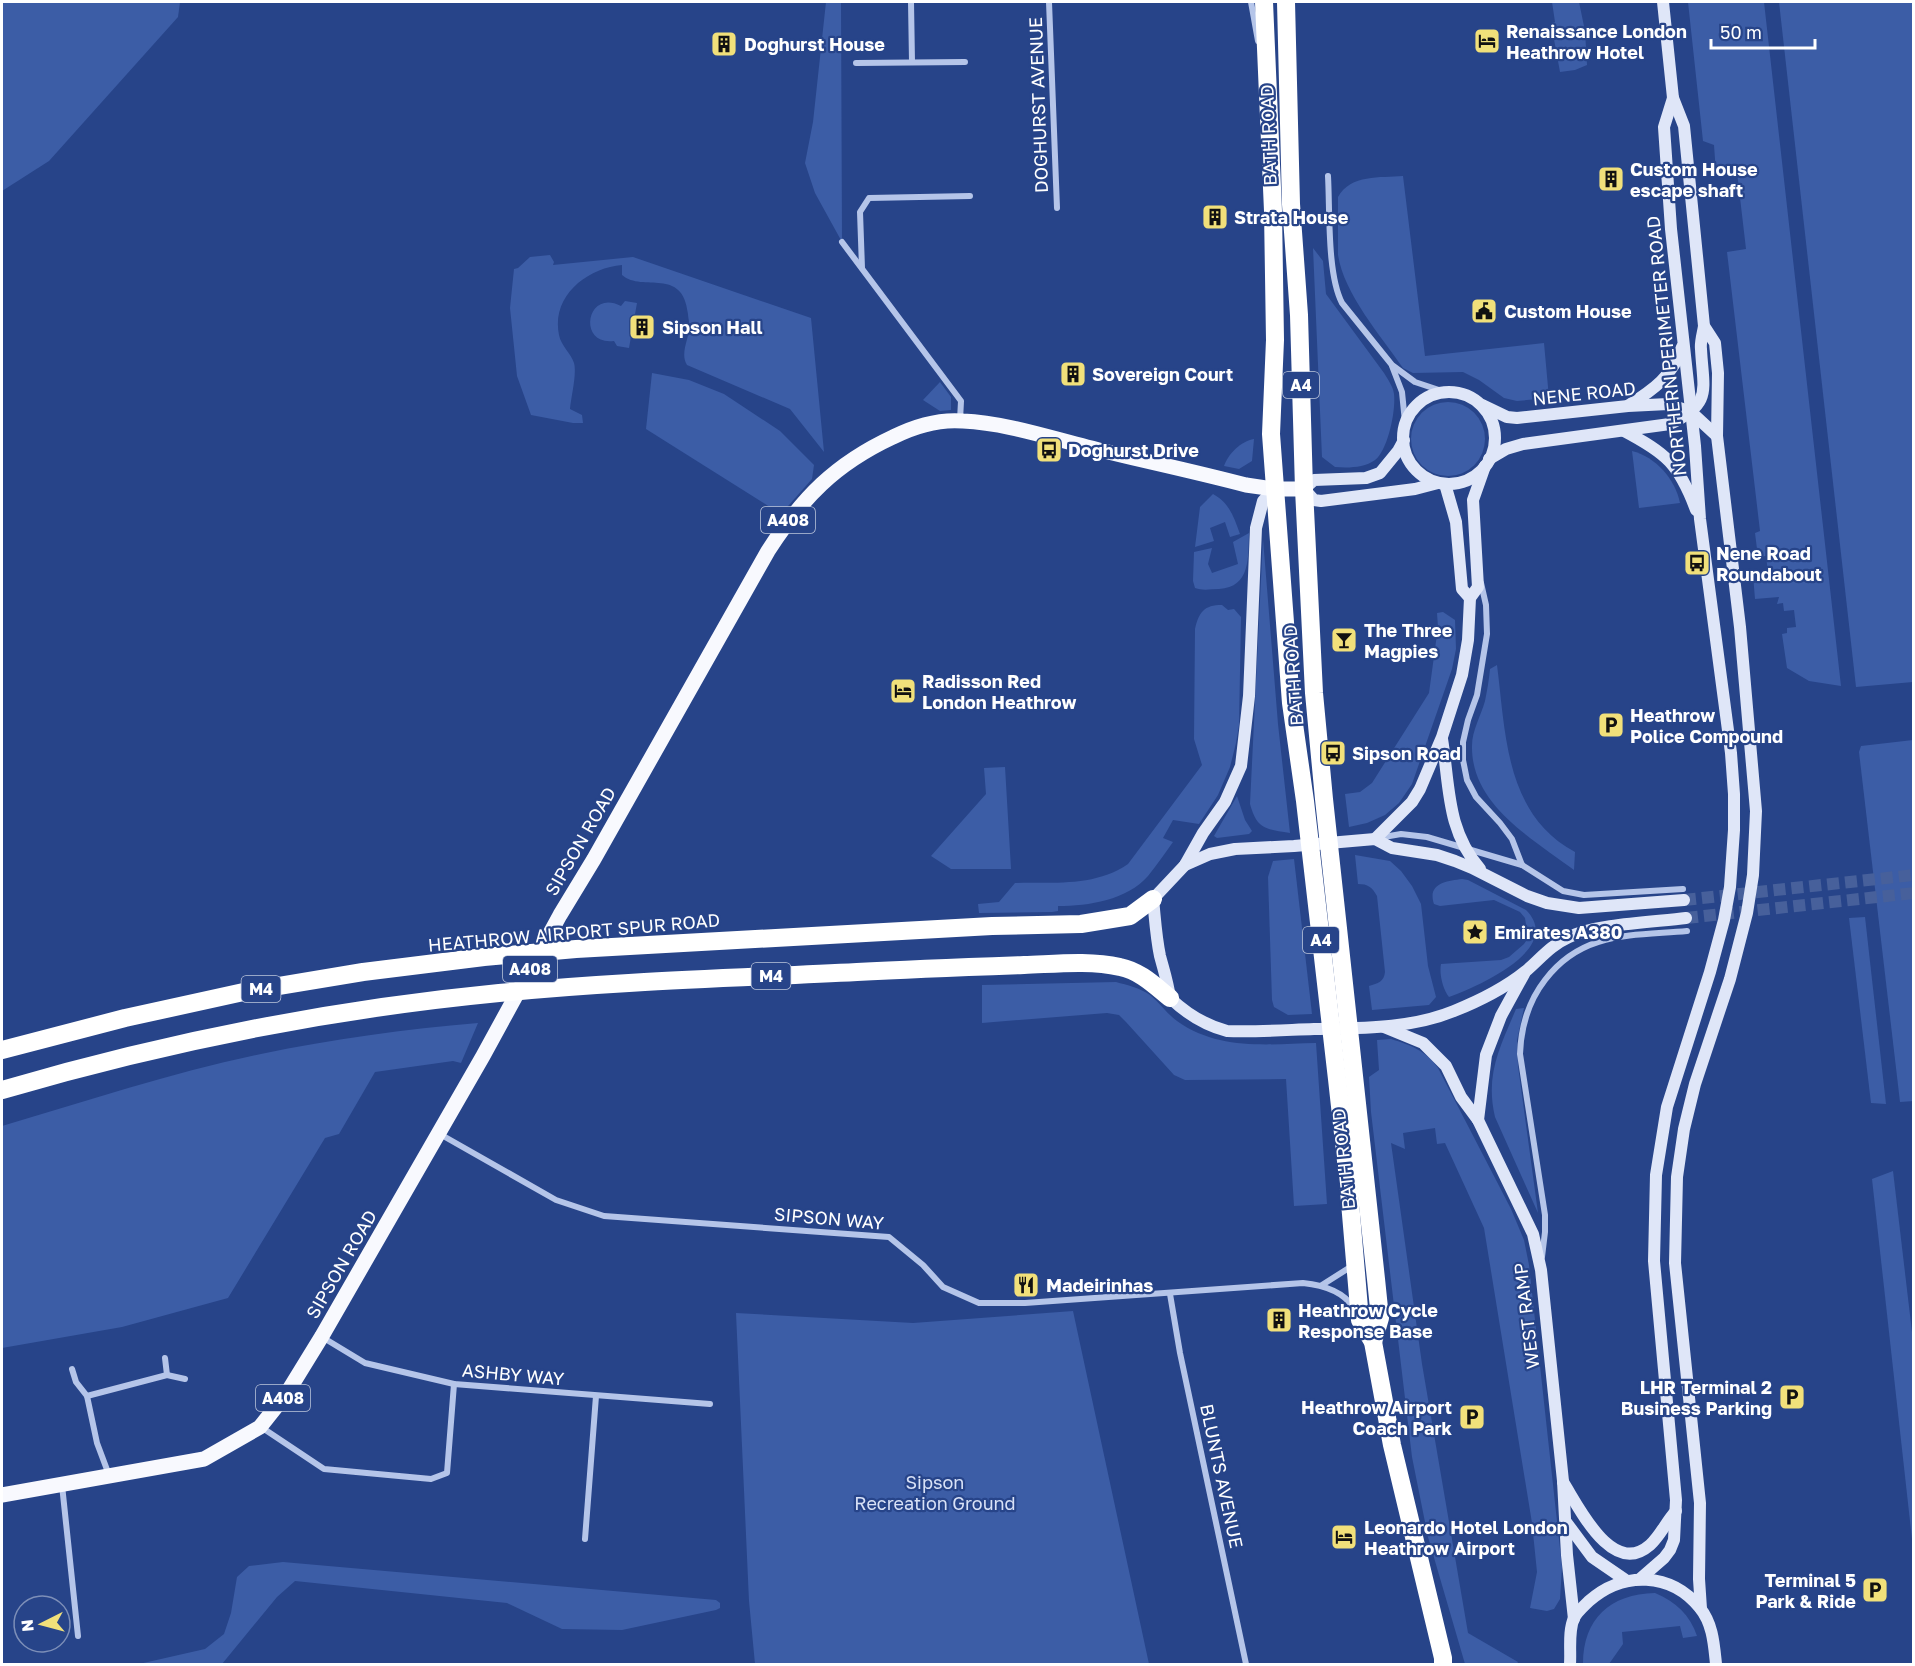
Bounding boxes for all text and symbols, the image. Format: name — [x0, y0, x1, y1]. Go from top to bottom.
scale bar — [1711, 12, 1814, 50]
street label: DOGHURST AVENUE — [1024, 17, 1052, 193]
place label: Renaissance London Heathrow Hotel — [1506, 20, 1687, 63]
text: 50 m — [1720, 21, 1762, 43]
hotel icon: Renaissance London Heathrow Hotel — [1472, 26, 1502, 56]
building icon: Doghurst House — [709, 29, 739, 59]
place label: Doghurst House — [744, 33, 885, 55]
street label: BATH ROAD — [1255, 84, 1281, 186]
place label: Custom House escape shaft — [1630, 158, 1758, 201]
building icon: Custom House escape shaft — [1596, 164, 1626, 194]
building icon: Strata House — [1200, 202, 1230, 232]
place label: Strata House — [1234, 206, 1349, 228]
street label: NORTHERN PERIMETER ROAD — [1641, 215, 1691, 477]
public building icon: Custom House — [1469, 296, 1499, 326]
place label: Custom House — [1504, 300, 1632, 322]
building icon: Sipson Hall — [627, 312, 657, 342]
place label: Sipson Hall — [662, 316, 763, 338]
building icon: Sovereign Court — [1058, 359, 1088, 389]
place label: Sovereign Court — [1092, 363, 1233, 385]
road number: A4 — [1283, 372, 1319, 398]
street label: NENE ROAD — [1531, 377, 1637, 409]
bus stop icon: Doghurst Drive — [1034, 435, 1064, 465]
place label: Doghurst Drive — [1068, 439, 1199, 461]
road number: A408 — [761, 507, 815, 533]
place label: Nene Road Roundabout — [1716, 542, 1822, 585]
bus stop icon: Nene Road Roundabout — [1682, 548, 1712, 578]
place label: The Three Magpies — [1364, 619, 1453, 662]
street label: BATH ROAD — [1278, 624, 1308, 726]
bar icon: The Three Magpies — [1329, 625, 1359, 655]
place label: Radisson Red London Heathrow — [922, 670, 1077, 713]
hotel icon: Radisson Red London Heathrow — [888, 676, 918, 706]
place label: Heathrow Police Compound — [1630, 704, 1783, 747]
parking icon: Heathrow Police Compound — [1596, 710, 1626, 740]
bus stop icon: Sipson Road — [1318, 738, 1348, 768]
place label: Sipson Road — [1352, 742, 1461, 764]
street label: SIPSON ROAD — [540, 783, 620, 899]
street label: HEATHROW AIRPORT SPUR ROAD — [427, 908, 721, 956]
place icon: Emirates A380 — [1460, 917, 1490, 947]
place label: Emirates A380 — [1494, 921, 1623, 943]
road number: A4 — [1303, 927, 1339, 953]
road number: A408 — [503, 956, 557, 982]
road number: M4 — [752, 963, 790, 989]
road number: M4 — [242, 976, 280, 1002]
street label: BATH ROAD — [1327, 1107, 1359, 1211]
street label: SIPSON WAY — [773, 1202, 885, 1234]
street label: SIPSON ROAD — [301, 1206, 381, 1322]
street label: WEST RAMP — [1509, 1262, 1543, 1370]
restaurant icon: Madeirinhas — [1011, 1270, 1041, 1300]
place label: Madeirinhas — [1046, 1274, 1153, 1296]
place label: Heathrow Cycle Response Base — [1298, 1299, 1438, 1342]
building icon: Heathrow Cycle Response Base — [1264, 1305, 1294, 1335]
street label: ASHBY WAY — [461, 1359, 565, 1389]
place label: LHR Terminal 2 Business Parking — [1621, 1376, 1772, 1419]
parking icon: LHR Terminal 2 Business Parking — [1777, 1382, 1807, 1412]
road number: A408 — [256, 1385, 310, 1411]
place label: Heathrow Airport Coach Park — [1301, 1396, 1453, 1439]
street label: BLUNTS AVENUE — [1196, 1402, 1248, 1550]
parking icon: Heathrow Airport Coach Park — [1457, 1402, 1487, 1432]
park label: Sipson Recreation Ground — [854, 1471, 1016, 1514]
place label: Leonardo Hotel London Heathrow Airport — [1364, 1516, 1568, 1559]
hotel icon: Leonardo Hotel London Heathrow Airport — [1329, 1522, 1359, 1552]
place label: Terminal 5 Park & Ride — [1755, 1569, 1856, 1612]
parking icon: Terminal 5 Park & Ride — [1860, 1575, 1890, 1605]
north arrow — [12, 1594, 72, 1654]
text: N — [17, 1618, 38, 1633]

